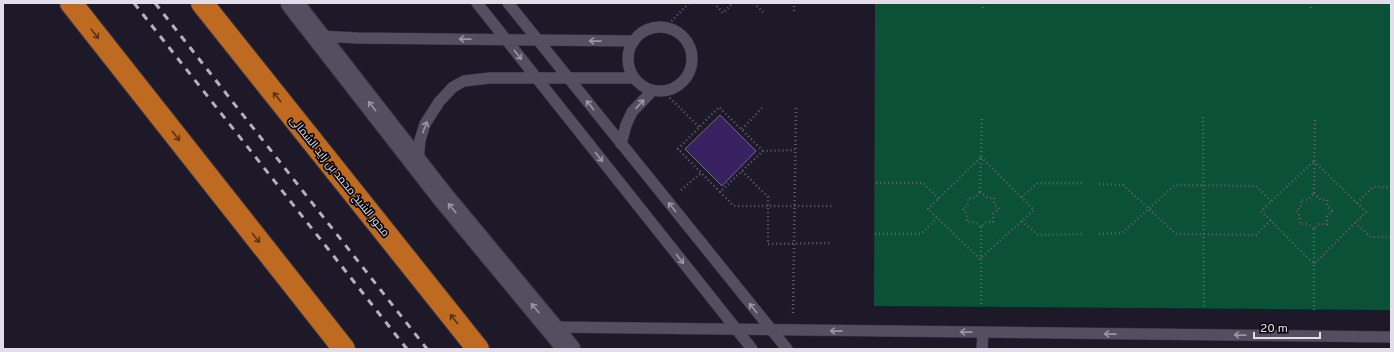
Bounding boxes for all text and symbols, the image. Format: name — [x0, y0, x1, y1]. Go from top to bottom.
one-way arrow — [91, 28, 100, 39]
one-way arrow — [459, 35, 472, 43]
one-way arrow — [589, 37, 602, 44]
one-way arrow — [514, 50, 523, 61]
one-way arrow — [272, 91, 281, 102]
one-way arrow — [635, 99, 644, 109]
one-way arrow — [368, 100, 376, 111]
one-way arrow — [586, 100, 595, 111]
street label: محور الشيخ محمد بن زايد الشمالى — [286, 114, 392, 240]
one-way arrow — [421, 121, 429, 133]
one-way arrow — [171, 130, 180, 141]
one-way arrow — [595, 152, 604, 163]
one-way arrow — [667, 201, 676, 212]
one-way arrow — [448, 203, 457, 213]
one-way arrow — [251, 233, 260, 244]
one-way arrow — [676, 254, 684, 265]
one-way arrow — [749, 302, 758, 313]
one-way arrow — [531, 303, 540, 314]
one-way arrow — [449, 313, 458, 324]
scale bar — [1254, 314, 1320, 340]
text: 20 m — [1260, 321, 1288, 337]
one-way arrow — [830, 327, 843, 335]
one-way arrow — [960, 328, 973, 336]
one-way arrow — [1104, 330, 1117, 338]
one-way arrow — [1234, 331, 1247, 339]

